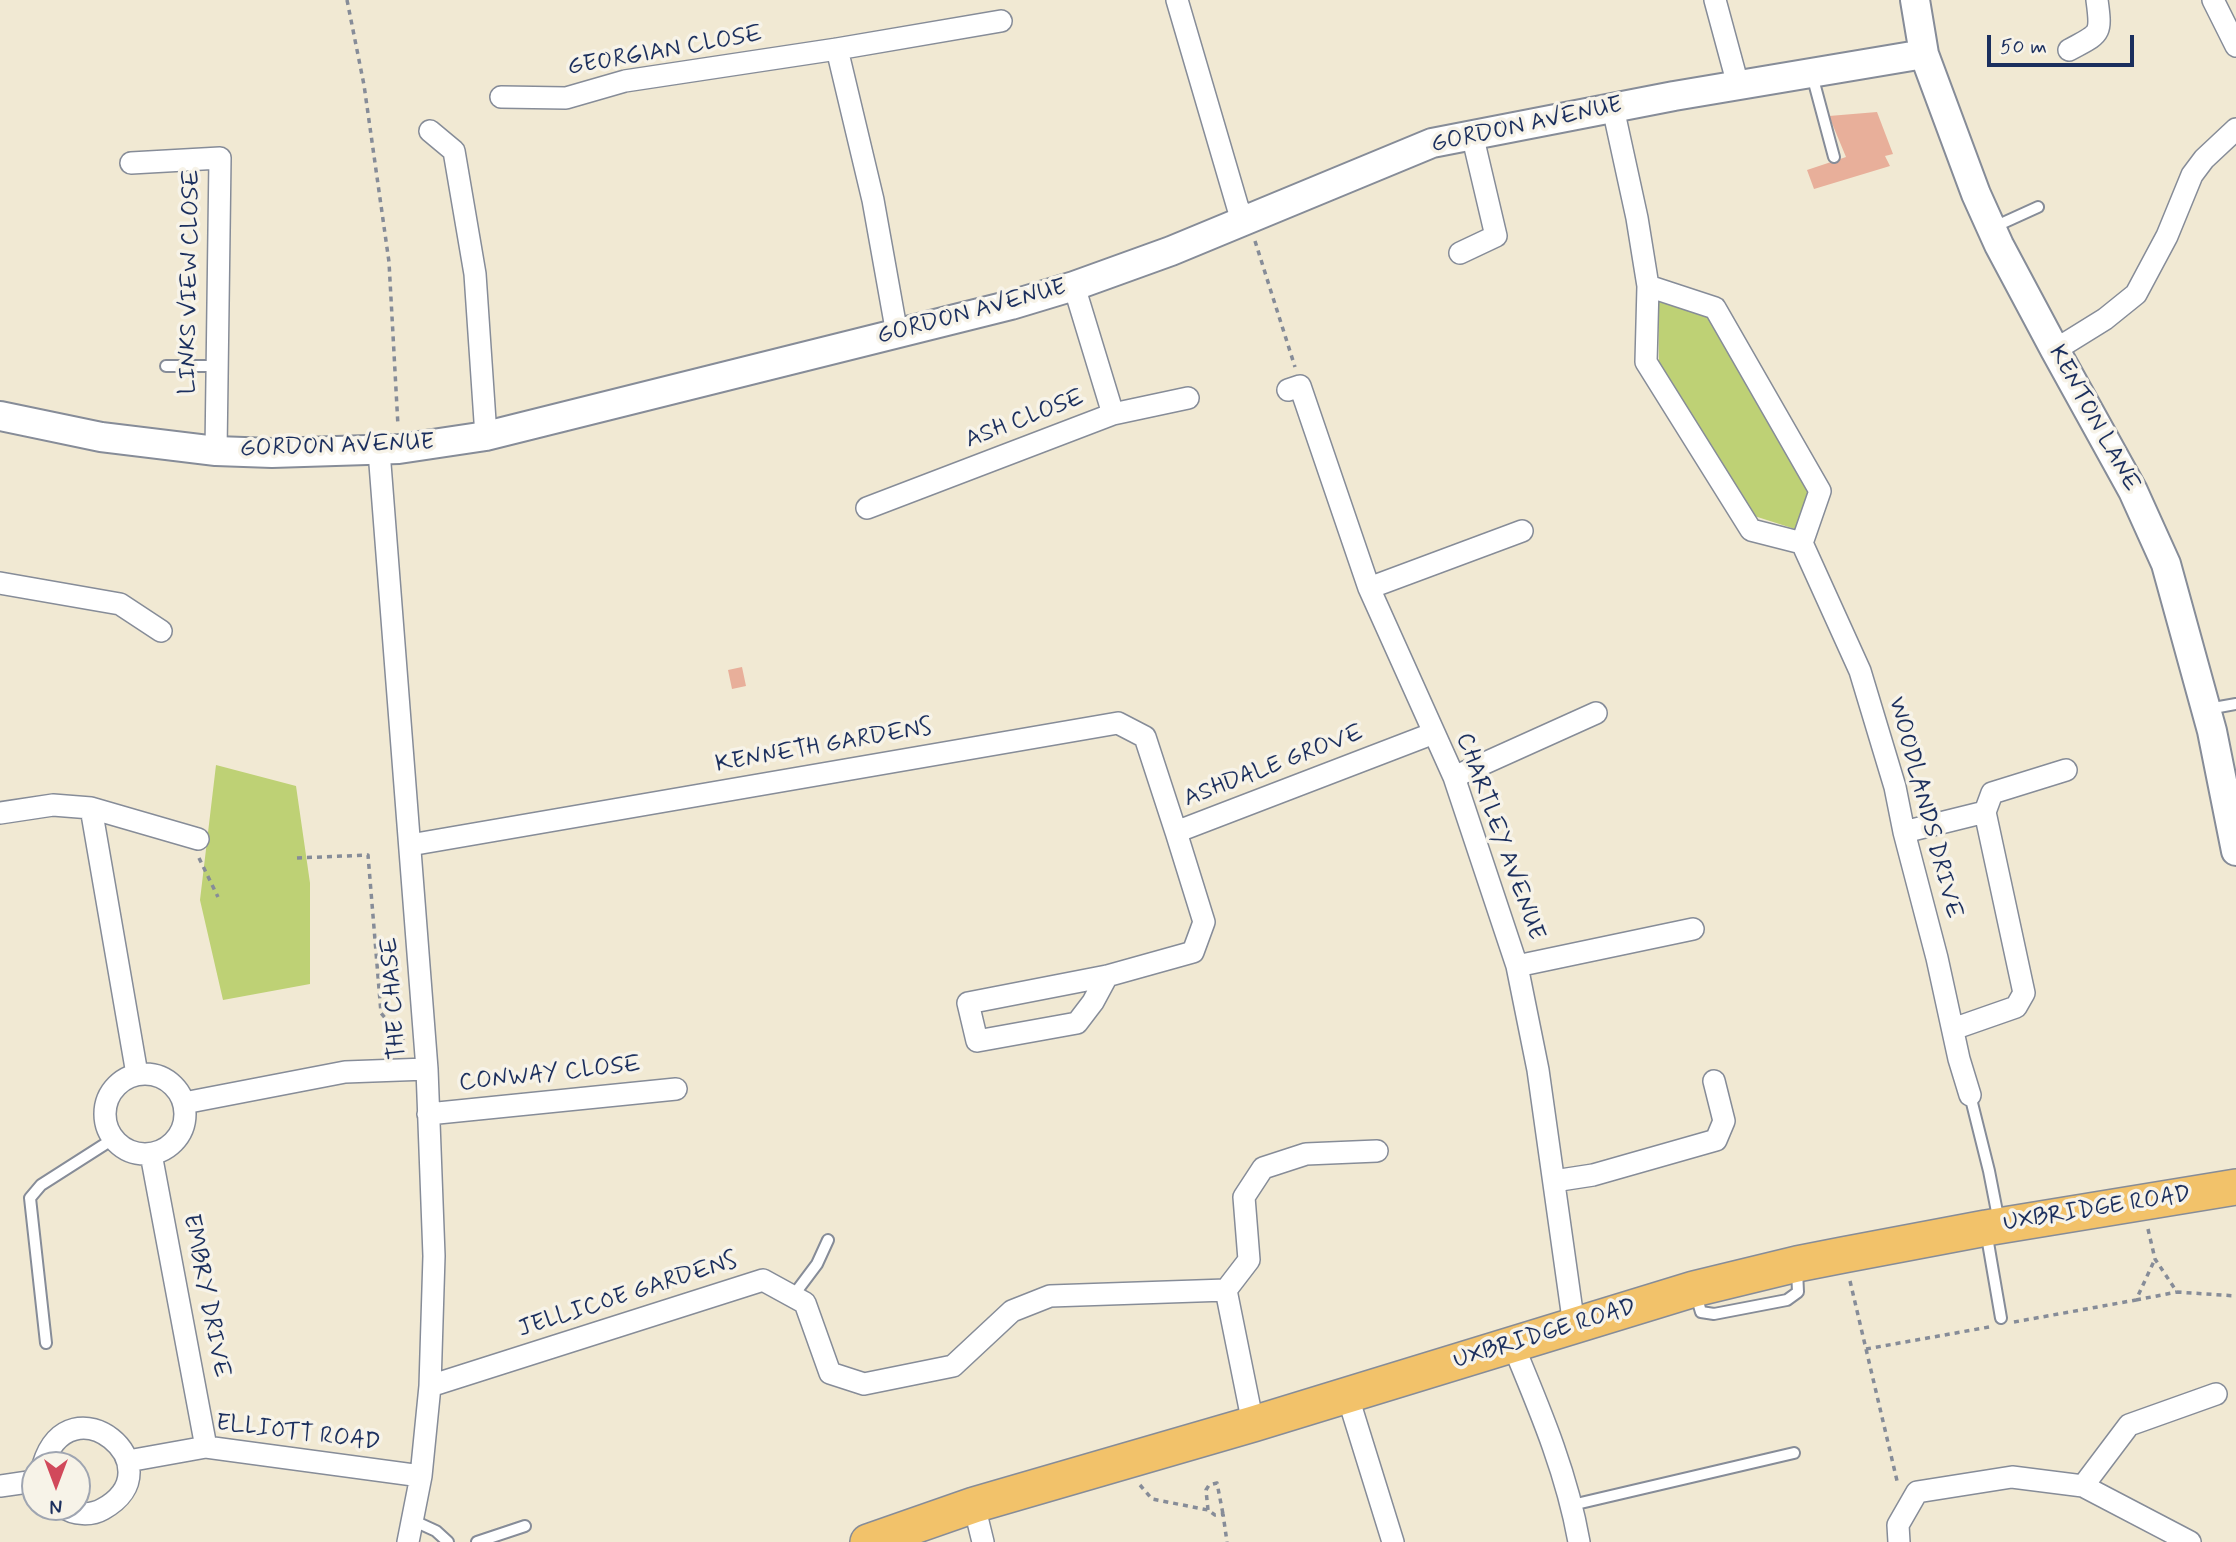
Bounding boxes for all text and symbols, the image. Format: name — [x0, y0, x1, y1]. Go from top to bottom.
street label: GEORGIAN CLOSE — [565, 21, 765, 83]
scale bar — [1991, 21, 2138, 65]
text: 50 m — [2000, 33, 2047, 61]
street label: GORDON AVENUE — [1429, 92, 1625, 160]
street label: LINKS VIEW CLOSE — [175, 169, 207, 395]
street label: GORDON AVENUE — [874, 274, 1070, 352]
street label: KENTON LANE — [2041, 341, 2145, 497]
street label: ASH CLOSE — [962, 384, 1088, 456]
street label: GORDON AVENUE — [239, 429, 435, 465]
street label: WOODLANDS DRIVE — [1881, 694, 1967, 922]
street label: KENNETH GARDENS — [713, 714, 935, 780]
street label: ASHDALE GROVE — [1180, 720, 1368, 814]
street label: CHARTLEY AVENUE — [1448, 729, 1550, 945]
street label: THE CHASE — [376, 936, 414, 1060]
street label: CONWAY CLOSE — [458, 1051, 642, 1099]
street label: UXBRIDGE ROAD — [2001, 1181, 2193, 1239]
street label: EMBRY DRIVE — [175, 1212, 235, 1380]
street label: JELLICOE GARDENS — [515, 1247, 741, 1345]
street label: UXBRIDGE ROAD — [1450, 1294, 1640, 1376]
street label: ELLIOTT ROAD — [214, 1410, 382, 1458]
north arrow — [21, 1451, 91, 1521]
text: N — [50, 1493, 62, 1518]

